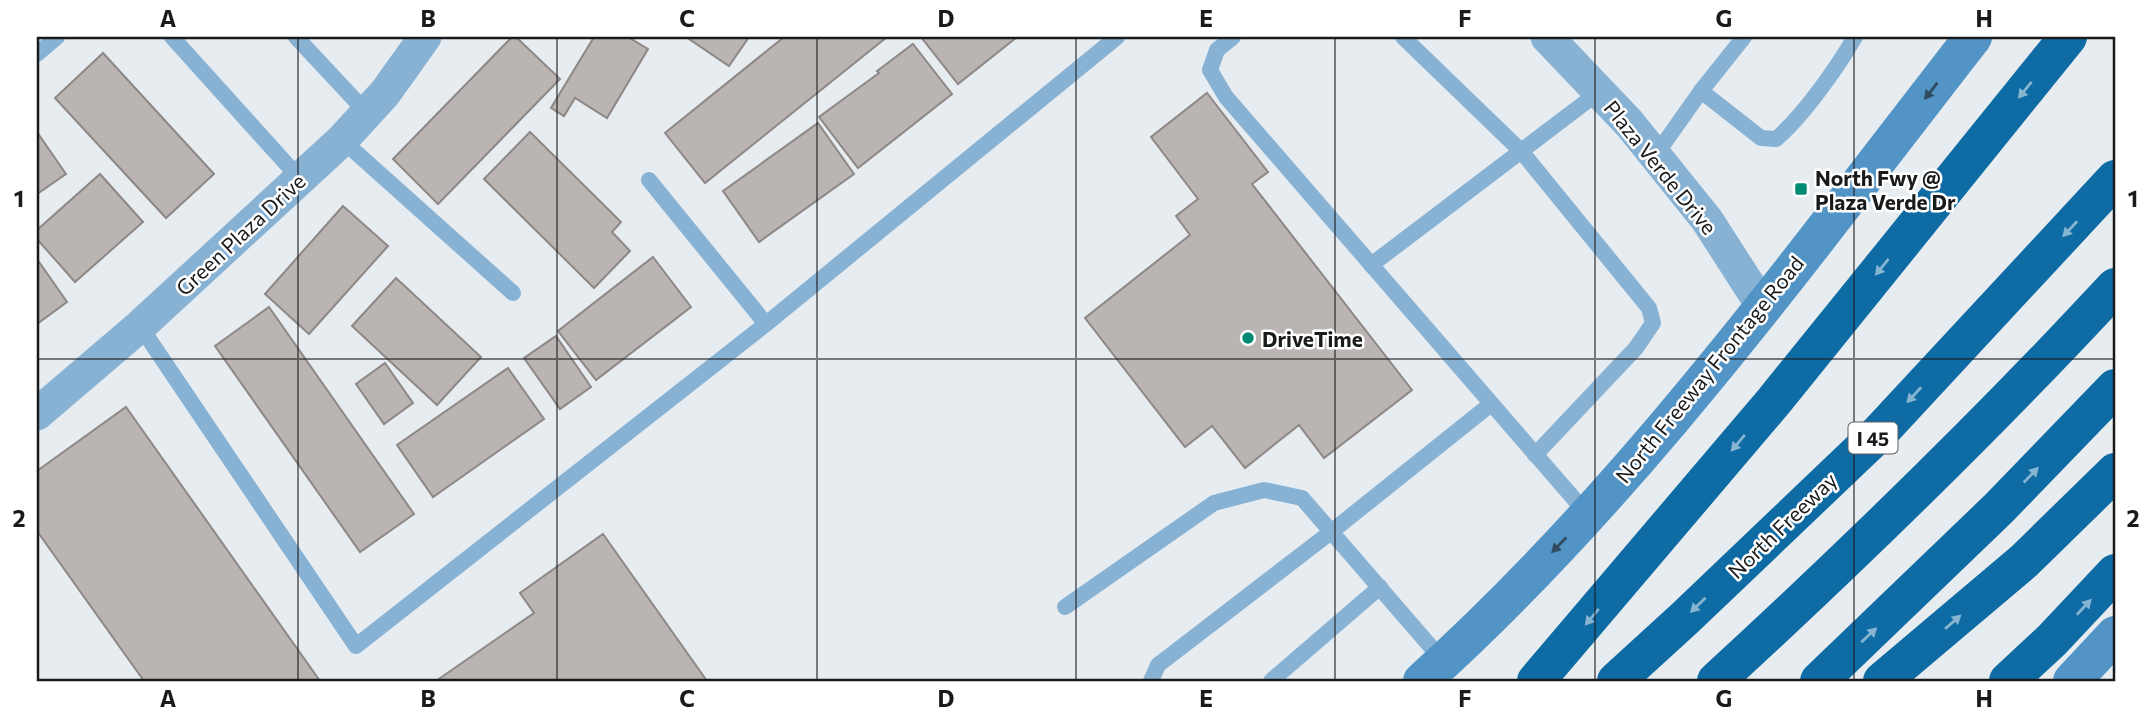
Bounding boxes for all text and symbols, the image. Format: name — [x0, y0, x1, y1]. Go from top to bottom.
text: A — [160, 4, 177, 32]
text: B — [420, 4, 436, 32]
text: C — [679, 4, 695, 32]
text: D — [938, 4, 955, 32]
text: E — [1199, 4, 1213, 32]
text: F — [1458, 4, 1472, 32]
text: G — [1716, 4, 1732, 32]
text: H — [1975, 4, 1993, 32]
one-way arrow — [1924, 81, 1939, 99]
one-way arrow — [2018, 81, 2033, 98]
street label: Plaza Verde Drive — [1599, 95, 1723, 239]
place label: North Fwy @ Plaza Verde Dr — [1815, 165, 1956, 214]
street label: Green Plaza Drive — [170, 168, 310, 300]
marker: North Fwy @ Plaza Verde Dr — [1793, 181, 1809, 197]
text: 1 — [14, 184, 24, 212]
text: 1 — [2128, 184, 2138, 212]
one-way arrow — [2062, 220, 2078, 237]
street label: North Freeway Frontage Road — [1610, 251, 1808, 487]
one-way arrow — [1875, 257, 1890, 275]
place label: DriveTime — [1262, 326, 1363, 351]
marker: DriveTime — [1240, 330, 1256, 346]
one-way arrow — [1906, 386, 1922, 404]
road number: I 45 — [1848, 422, 1898, 453]
one-way arrow — [1731, 434, 1746, 452]
street label: North Freeway — [1722, 467, 1842, 583]
one-way arrow — [2023, 467, 2039, 484]
text: 2 — [12, 504, 26, 532]
text: 2 — [2126, 504, 2140, 532]
one-way arrow — [1552, 536, 1568, 553]
one-way arrow — [1690, 597, 1707, 614]
one-way arrow — [2075, 598, 2092, 615]
one-way arrow — [1584, 608, 1600, 626]
one-way arrow — [1945, 615, 1962, 630]
one-way arrow — [1860, 627, 1877, 643]
text: A — [160, 684, 177, 712]
text: B — [420, 684, 436, 712]
text: C — [679, 684, 695, 712]
text: D — [938, 684, 955, 712]
text: E — [1199, 684, 1213, 712]
text: F — [1458, 684, 1472, 712]
text: G — [1716, 684, 1732, 712]
text: H — [1975, 684, 1993, 712]

